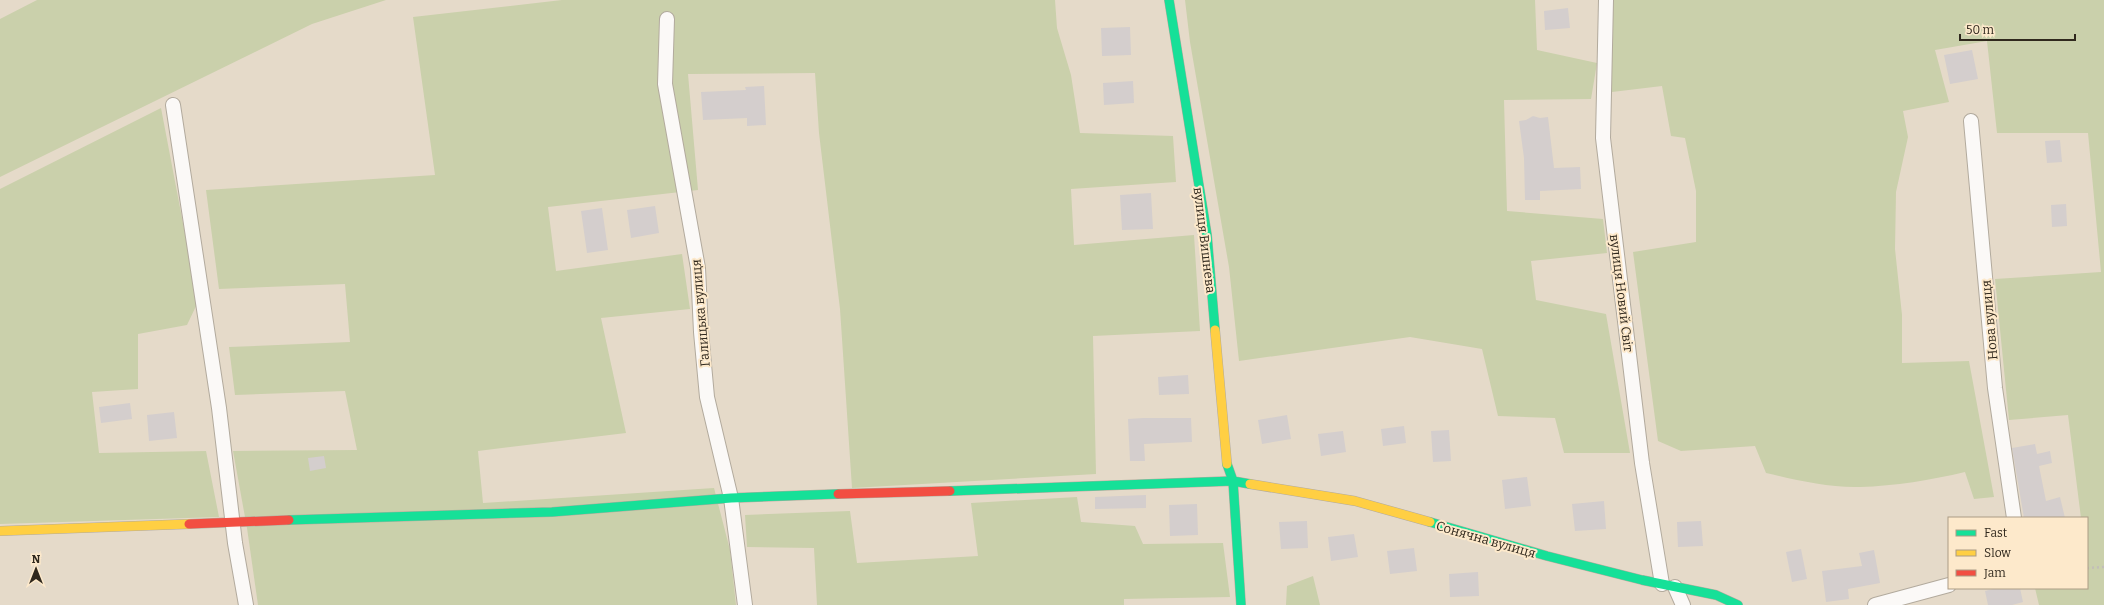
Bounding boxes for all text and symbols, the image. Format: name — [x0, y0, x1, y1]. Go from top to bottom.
scale bar — [1960, 16, 2075, 42]
text: 50 m — [1966, 23, 1995, 37]
street label: вулиця Вишнева — [1191, 186, 1218, 294]
street label: вулиця Новий Світ — [1607, 233, 1636, 353]
street label: Галицька вулиця — [688, 259, 713, 367]
street label: Нова вулиця — [1979, 279, 2000, 361]
legend — [1948, 517, 2088, 589]
street label: Сонячна вулиця — [1434, 518, 1537, 561]
text: Fast — [1984, 526, 2008, 540]
text: Slow — [1984, 546, 2011, 560]
north arrow — [16, 549, 56, 589]
text: N — [32, 553, 41, 566]
text: Jam — [1983, 566, 2006, 580]

